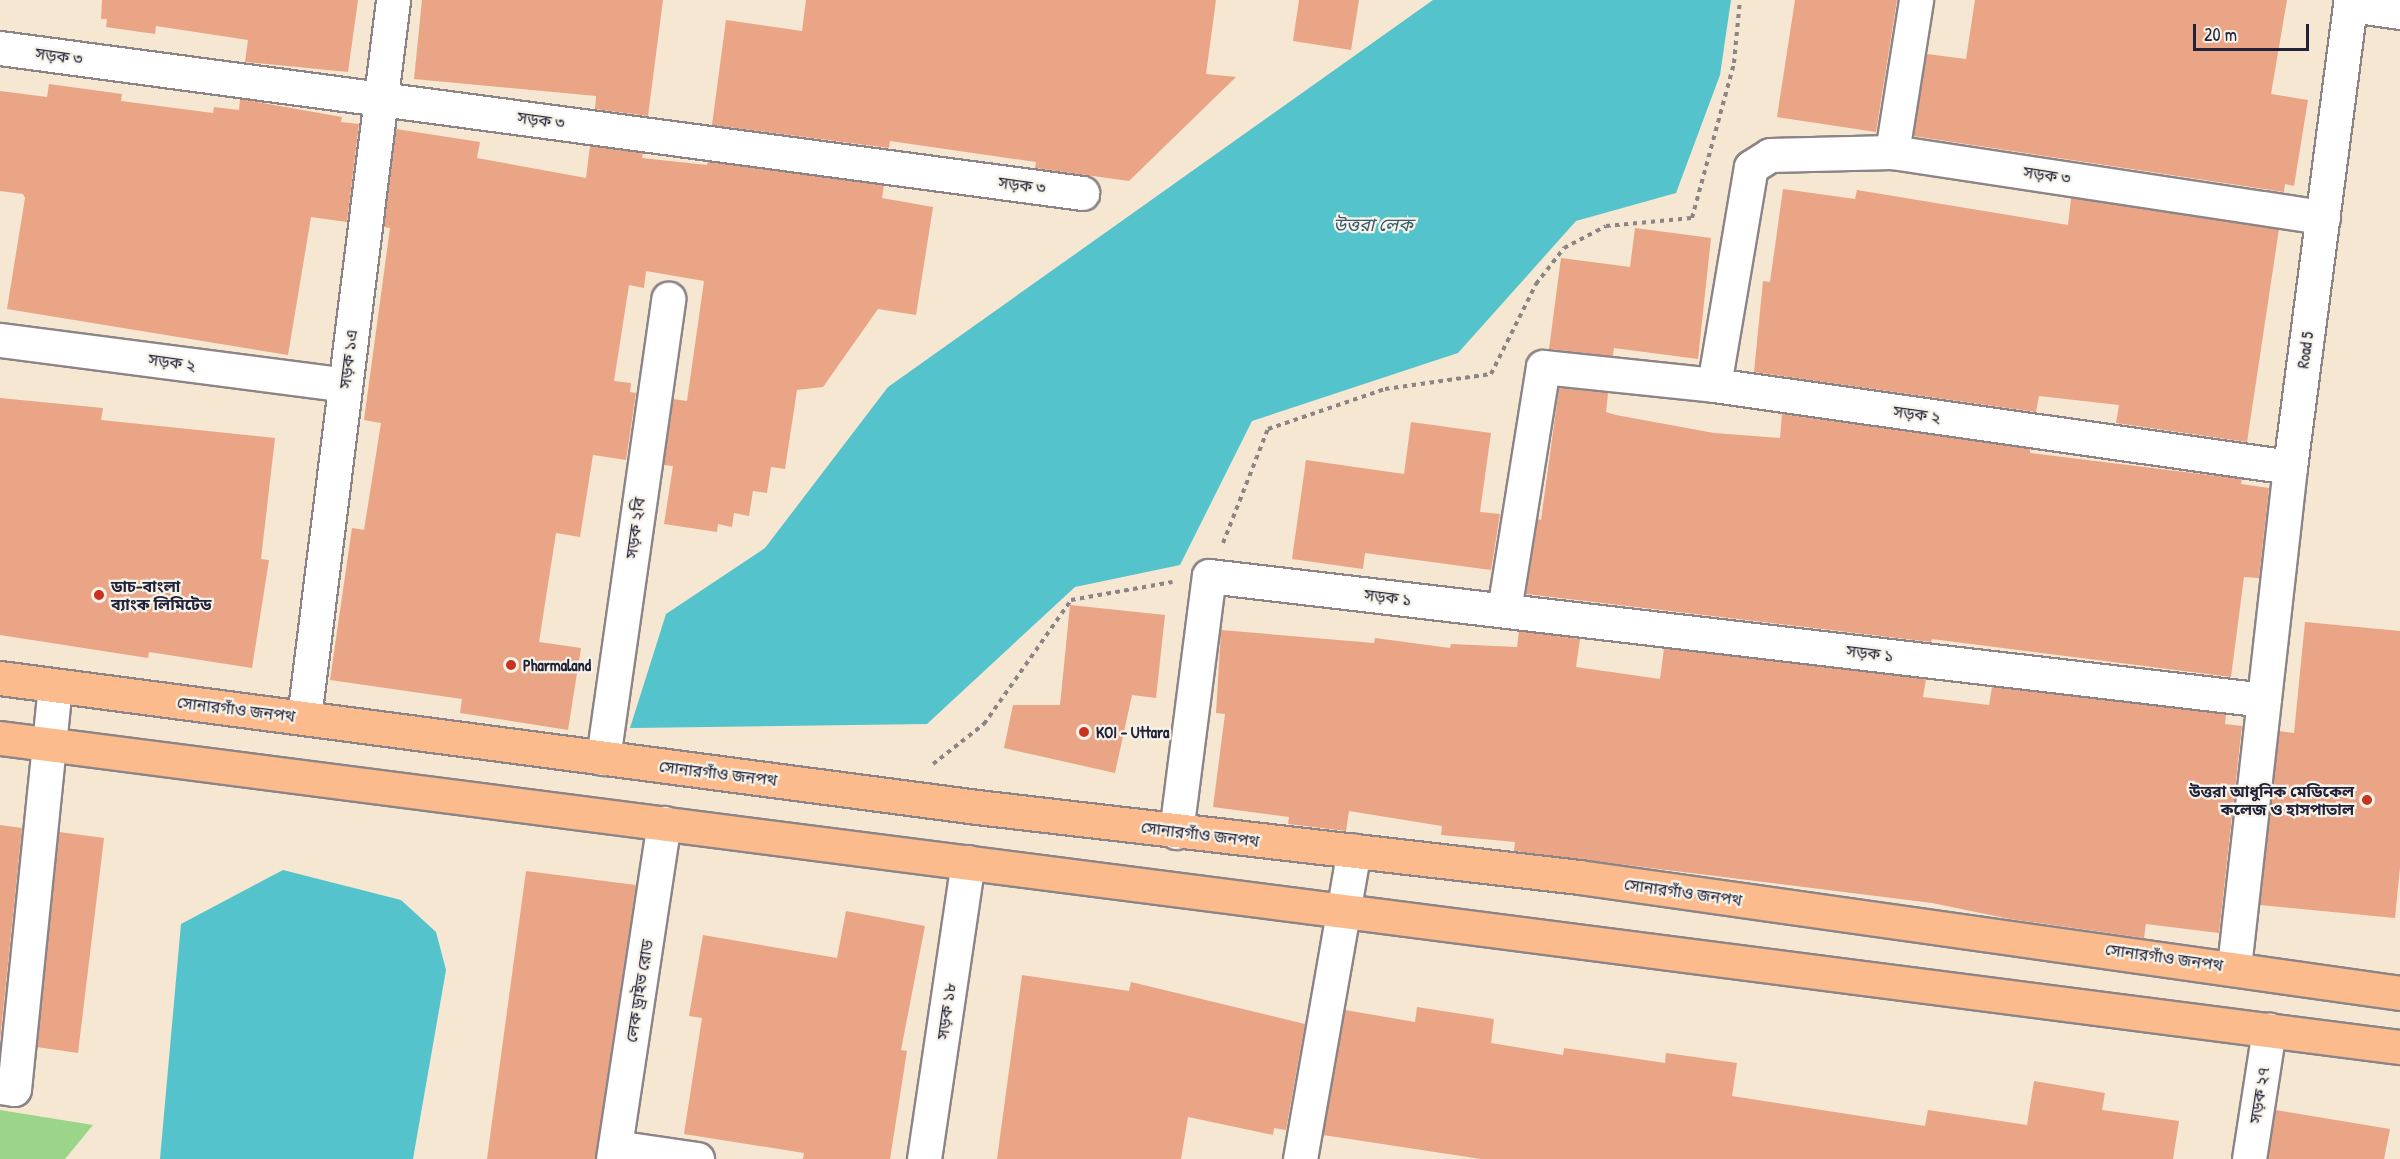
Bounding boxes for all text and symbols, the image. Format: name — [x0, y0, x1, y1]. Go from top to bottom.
scale bar — [2196, 12, 2312, 50]
text: 20 m — [2204, 22, 2237, 47]
street label: সড়ক ৩ — [34, 43, 84, 69]
street label: সড়ক ৩ — [516, 107, 566, 133]
street label: সড়ক ৩ — [2022, 162, 2072, 188]
street label: সড়ক ৩ — [997, 172, 1047, 198]
water label: উত্তরা লেক — [1333, 214, 1413, 236]
street label: সড়ক ১এ — [335, 328, 361, 390]
street label: Road 5 — [2293, 331, 2317, 369]
street label: সড়ক ২ — [147, 349, 197, 375]
street label: সড়ক ২ — [1892, 401, 1942, 427]
street label: সড়ক ২বি — [621, 496, 649, 560]
place label: ডাচ-বাংলা ব্যাংক লিমিটেড — [111, 576, 212, 614]
street label: সড়ক ১ — [1363, 585, 1413, 609]
marker: ডাচ-বাংলা ব্যাংক লিমিটেড — [92, 588, 106, 602]
street label: সড়ক ১ — [1845, 641, 1895, 665]
place label: Pharmaland — [523, 655, 591, 675]
marker: Pharmaland — [504, 658, 518, 672]
street label: সোনারগাঁও জনপথ — [176, 692, 296, 726]
place label: KOI - Uttara — [1096, 722, 1169, 742]
marker: KOI - Uttara — [1077, 725, 1091, 739]
street label: সোনারগাঁও জনপথ — [658, 756, 778, 790]
place label: উত্তরা আধুনিক মেডিকেল কলেজ ও হাসপাতাল — [2189, 781, 2354, 819]
marker: উত্তরা আধুনিক মেডিকেল কলেজ ও হাসপাতাল — [2358, 791, 2376, 809]
street label: সোনারগাঁও জনপথ — [1140, 817, 1260, 851]
street label: সোনারগাঁও জনপথ — [1623, 874, 1743, 910]
street label: লেক ড্রাইভ রোড — [621, 938, 657, 1044]
street label: সোনারগাঁও জনপথ — [2104, 939, 2224, 975]
street label: সড়ক ১৮ — [933, 981, 959, 1041]
street label: সড়ক ২৭ — [2245, 1065, 2273, 1125]

